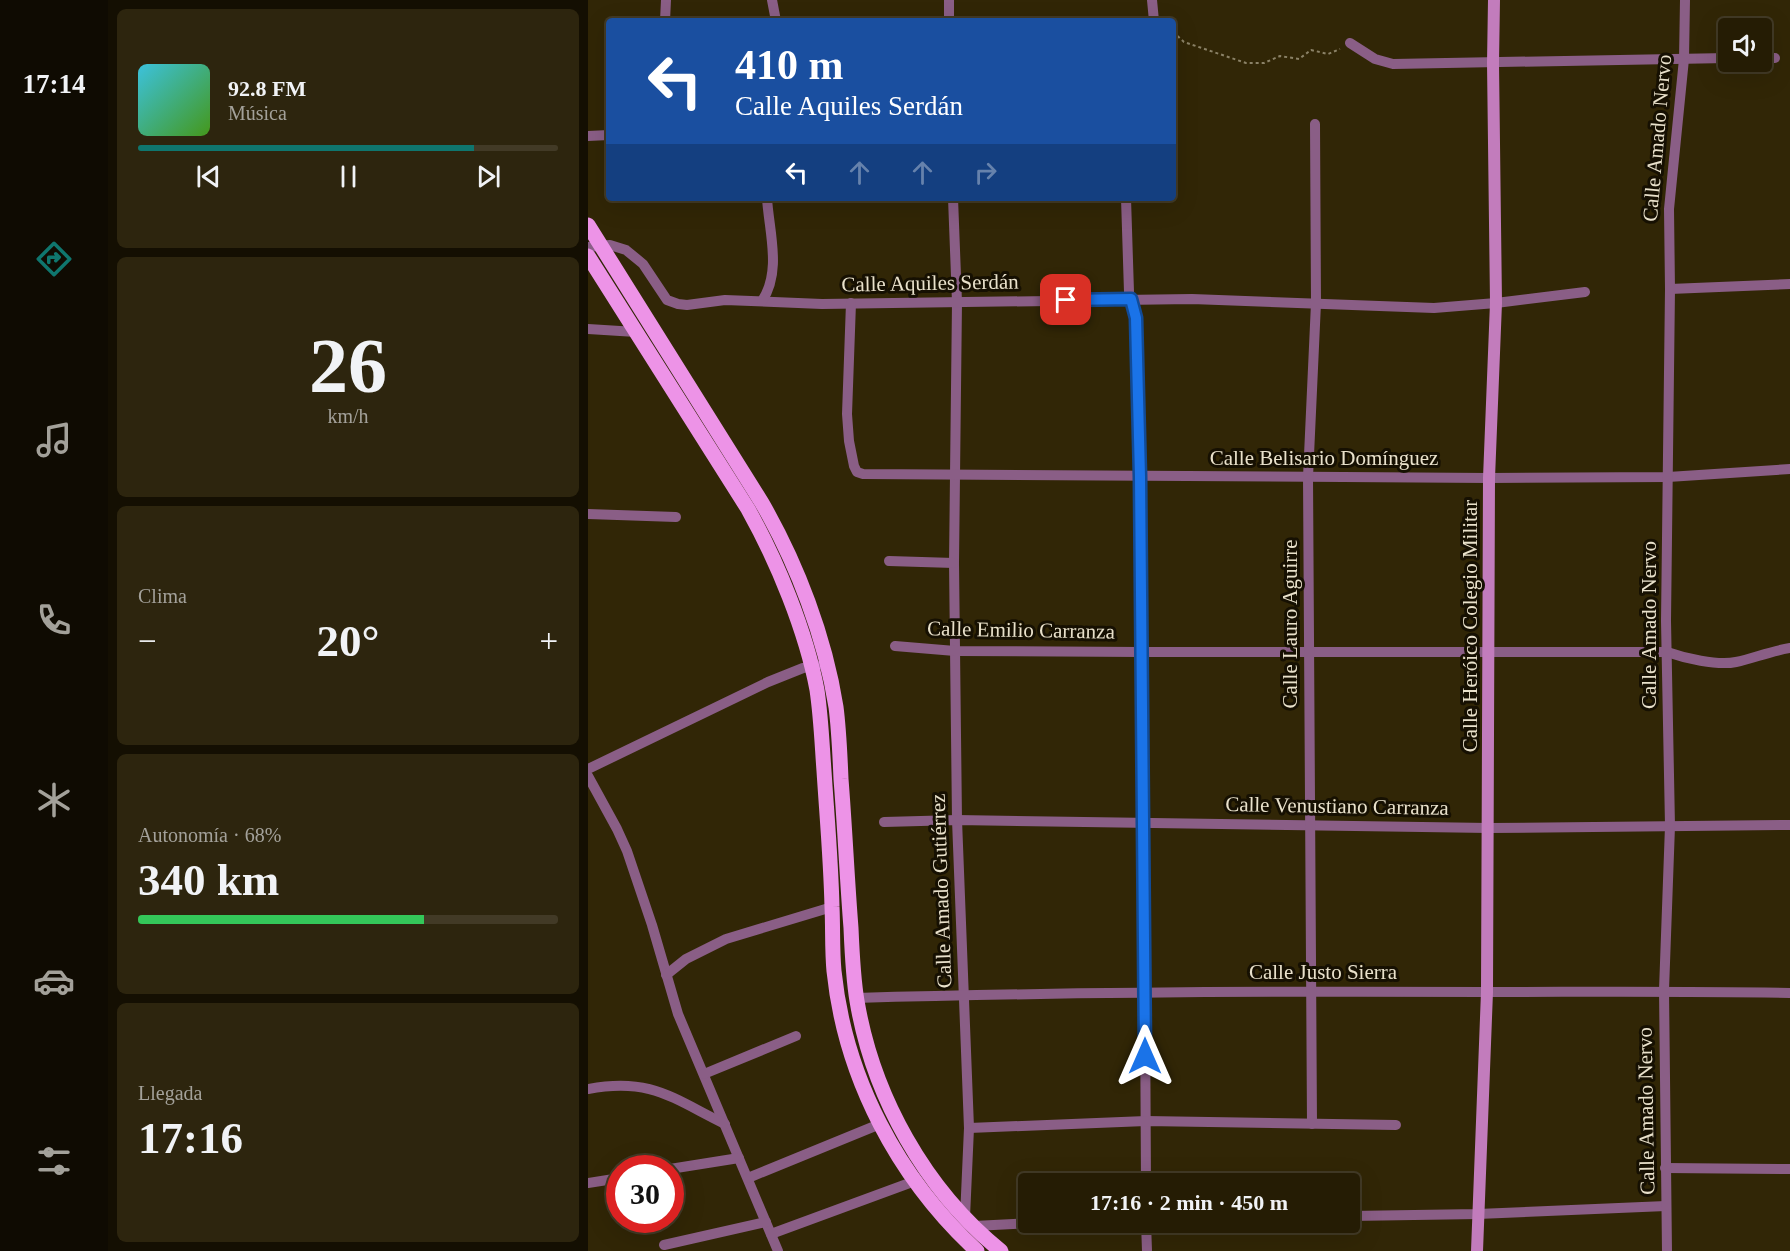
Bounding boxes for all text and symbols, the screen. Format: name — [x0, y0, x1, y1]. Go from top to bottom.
map controls — [1718, 18, 1772, 72]
button: sound — [1718, 18, 1772, 72]
icon: left — [636, 42, 714, 120]
text: 410 m — [735, 42, 844, 88]
street label: Calle Amado Nervo — [1638, 53, 1676, 223]
text: 17:14 — [23, 69, 86, 99]
text: 92.8 FM — [228, 76, 306, 101]
text: Calle Aquiles Serdán — [735, 91, 963, 121]
text: Música — [228, 102, 287, 124]
icon: left — [780, 156, 813, 189]
icon: ahead — [843, 156, 876, 189]
icon: ahead — [906, 156, 939, 189]
icon: right — [969, 156, 1002, 189]
icon: previous — [192, 160, 225, 193]
icon: pause — [332, 160, 365, 193]
icon: next — [472, 160, 505, 193]
icon: directions — [33, 238, 75, 280]
street label: Calle Aquiles Serdán — [841, 269, 1019, 297]
pin — [1040, 274, 1091, 325]
icon: arrive — [1049, 283, 1082, 316]
text: 26 — [309, 322, 387, 409]
text: km/h — [327, 405, 369, 427]
icon: music — [33, 419, 75, 461]
street label: Calle Belisario Domínguez — [1210, 446, 1438, 470]
street label: Calle Heróico Colegio Militar — [1458, 500, 1482, 752]
street label: Calle Lauro Aguirre — [1278, 539, 1302, 709]
street label: Calle Amado Nervo — [1637, 541, 1661, 709]
text: Clima — [138, 585, 187, 607]
icon: phone — [33, 599, 75, 641]
text: 20° — [317, 616, 380, 666]
street label: Calle Emilio Carranza — [927, 616, 1116, 644]
text: − — [138, 623, 157, 659]
text: + — [539, 623, 558, 659]
icon: climate — [33, 779, 75, 821]
street label: Calle Venustiano Carranza — [1225, 792, 1450, 820]
street label: Calle Amado Gutiérrez — [926, 793, 956, 989]
text: Autonomía · 68% — [138, 824, 281, 846]
text: 340 km — [138, 855, 279, 905]
icon: car — [33, 960, 75, 1002]
street label: Calle Justo Sierra — [1249, 960, 1398, 984]
position arrow — [1113, 1024, 1177, 1088]
street label: Calle Amado Nervo — [1633, 1027, 1659, 1195]
text: Llegada — [138, 1082, 202, 1104]
text: 17:16 — [138, 1113, 243, 1163]
icon: filters — [33, 1140, 75, 1182]
speed limit sign: 30 — [606, 1155, 684, 1233]
text: 17:16 · 2 min · 450 m — [1090, 1190, 1288, 1215]

